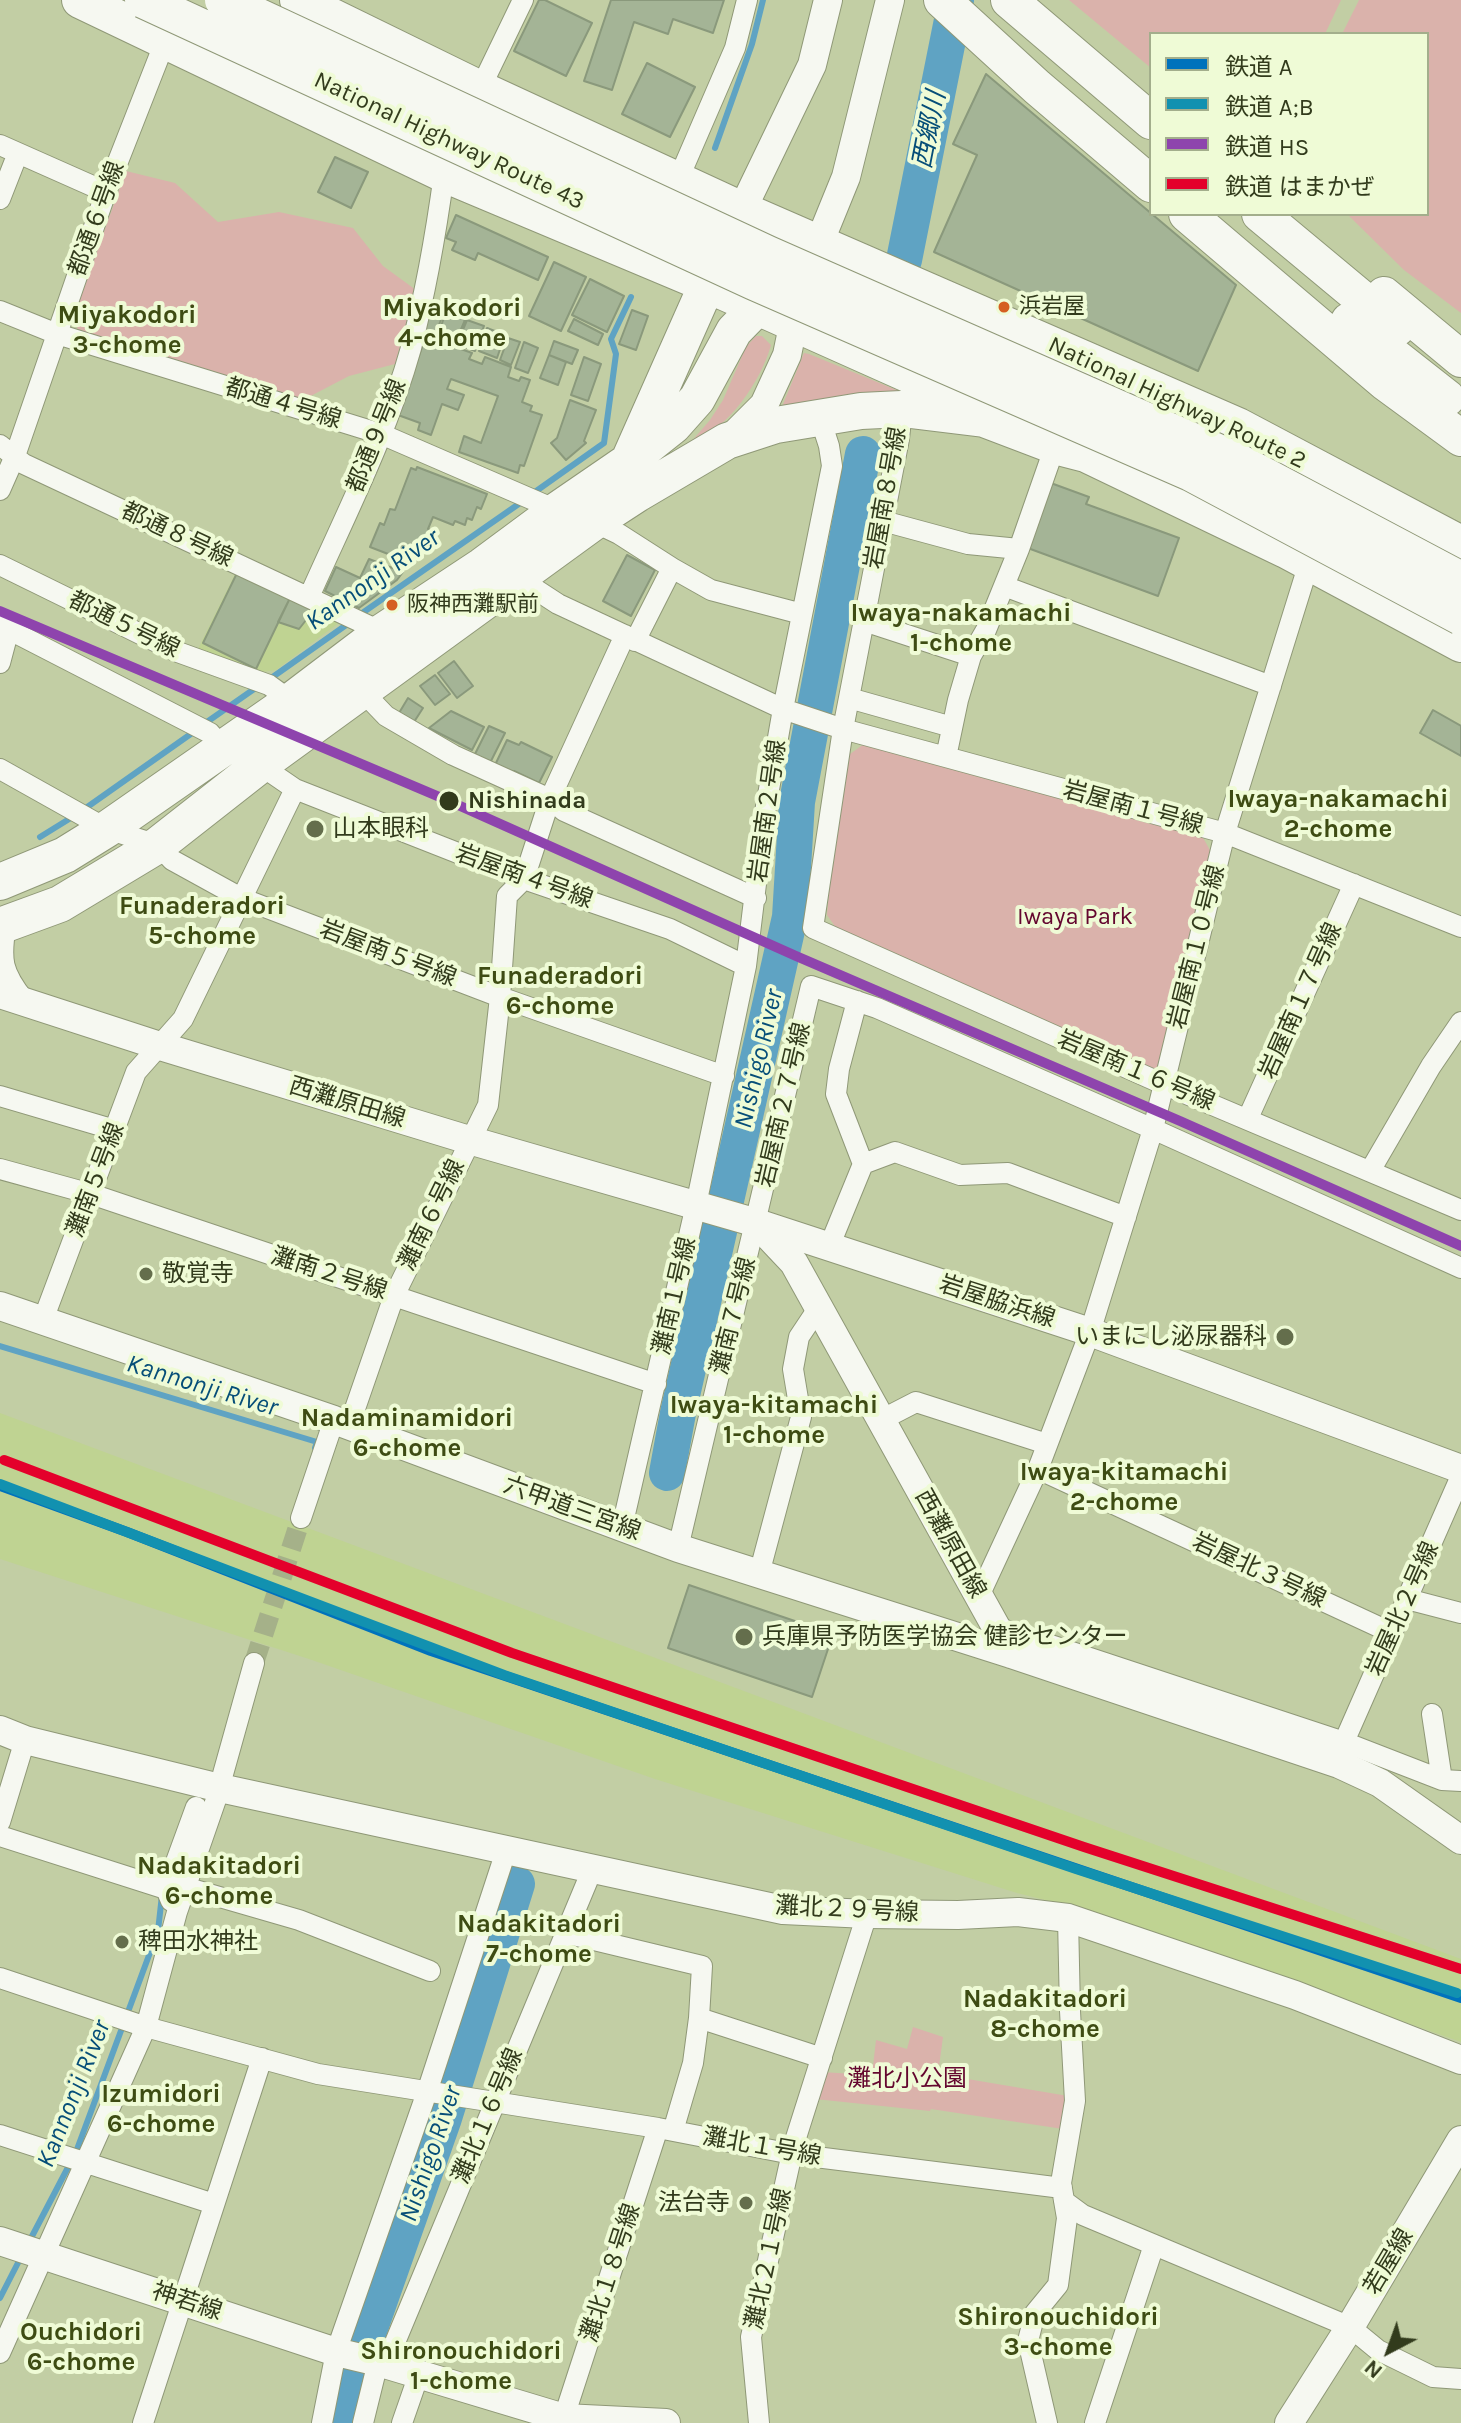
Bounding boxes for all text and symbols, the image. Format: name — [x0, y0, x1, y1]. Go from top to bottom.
legend — [1149, 32, 1429, 216]
text: 鉄道 A — [1225, 53, 1293, 81]
street label: National Highway Route 43 — [309, 66, 589, 216]
water label: 西郷川 — [907, 89, 953, 171]
text: 鉄道 A;B — [1225, 93, 1314, 121]
text: 鉄道 HS — [1225, 133, 1309, 161]
street label: 都通６号線 — [63, 158, 131, 280]
text: 鉄道 はまかぜ — [1225, 173, 1375, 201]
district label: Miyakodori 4-chome — [382, 293, 522, 354]
place label: 浜岩屋 — [1019, 294, 1085, 320]
marker: 浜岩屋 — [996, 299, 1012, 315]
district label: Miyakodori 3-chome — [57, 300, 197, 362]
street label: National Highway Route 2 — [1044, 331, 1310, 475]
street label: 都通４号線 — [221, 373, 345, 435]
street label: 都通９号線 — [341, 375, 413, 497]
street label: 岩屋南８号線 — [859, 425, 913, 571]
street label: 都通８号線 — [117, 497, 237, 573]
water label: Kannonji River — [300, 522, 446, 638]
street label: 都通５号線 — [64, 586, 184, 664]
place label: 阪神西灘駅前 — [407, 592, 539, 618]
marker: 阪神西灘駅前 — [384, 597, 400, 613]
district label: Iwaya-nakamachi 1-chome — [850, 598, 1072, 660]
street label: 岩屋南２号線 — [744, 738, 792, 884]
street label: 岩屋南１号線 — [1060, 775, 1206, 841]
district label: Iwaya-nakamachi 2-chome — [1227, 784, 1449, 846]
place label: Nishinada — [468, 787, 586, 815]
marker: Nishinada — [437, 789, 461, 813]
place label: 山本眼科 — [333, 815, 429, 843]
marker: 山本眼科 — [304, 818, 326, 840]
street label: 岩屋南４号線 — [451, 839, 597, 915]
street label: 岩屋南１０号線 — [1163, 862, 1231, 1032]
district label: Funaderadori 5-chome — [119, 891, 285, 952]
park label: Iwaya Park — [1017, 903, 1133, 931]
street label: 岩屋南５号線 — [316, 915, 460, 993]
street label: 岩屋南１７号線 — [1254, 918, 1348, 1084]
district label: Funaderadori 6-chome — [477, 961, 643, 1022]
water label: Nishigo River — [728, 986, 790, 1132]
street label: 岩屋南２７号線 — [751, 1020, 817, 1190]
street label: 岩屋南１６号線 — [1053, 1025, 1219, 1117]
street label: 西灘原田線 — [285, 1072, 409, 1134]
street label: 灘南５号線 — [61, 1119, 131, 1241]
street label: 灘南６号線 — [393, 1155, 471, 1275]
street label: 灘南１号線 — [647, 1234, 703, 1358]
street label: 灘南２号線 — [267, 1242, 391, 1306]
street label: 灘南７号線 — [706, 1254, 762, 1378]
place label: 敬覚寺 — [162, 1260, 234, 1288]
marker: 敬覚寺 — [137, 1265, 155, 1283]
street label: 岩屋脇浜線 — [935, 1270, 1059, 1334]
place label: いまにし泌尿器科 — [1075, 1323, 1267, 1351]
marker: いまにし泌尿器科 — [1274, 1326, 1296, 1348]
water label: Kannonji River — [123, 1348, 281, 1424]
district label: Iwaya-kitamachi 1-chome — [670, 1390, 878, 1452]
district label: Nadaminamidori 6-chome — [301, 1403, 513, 1464]
district label: Iwaya-kitamachi 2-chome — [1020, 1457, 1228, 1518]
street label: 六甲道三宮線 — [499, 1471, 645, 1547]
street label: 西灘原田線 — [908, 1485, 992, 1603]
street label: 岩屋北３号線 — [1188, 1528, 1330, 1614]
street label: 岩屋北２号線 — [1361, 1537, 1445, 1681]
place label: 兵庫県予防医学協会 健診センター — [762, 1623, 1128, 1651]
marker: 兵庫県予防医学協会 健診センター — [733, 1626, 755, 1648]
district label: Nadakitadori 6-chome — [137, 1851, 301, 1912]
street label: 灘北２９号線 — [774, 1892, 920, 1928]
district label: Nadakitadori 7-chome — [457, 1909, 621, 1970]
place label: 稗田水神社 — [138, 1928, 258, 1956]
marker: 稗田水神社 — [113, 1933, 131, 1951]
district label: Nadakitadori 8-chome — [963, 1984, 1127, 2046]
water label: Kannonji River — [30, 2016, 118, 2172]
street label: 灘北１６号線 — [447, 2044, 529, 2188]
park label: 灘北小公園 — [847, 2065, 967, 2093]
district label: Izumidori 6-chome — [101, 2079, 221, 2140]
water label: Nishigo River — [393, 2082, 469, 2226]
street label: 灘北１号線 — [700, 2122, 824, 2172]
street label: 灘北２１号線 — [740, 2186, 798, 2332]
place label: 法台寺 — [658, 2189, 730, 2217]
marker: 法台寺 — [737, 2194, 755, 2212]
street label: 灘北１８号線 — [575, 2200, 647, 2346]
street label: 若屋線 — [1358, 2224, 1420, 2300]
street label: 神若線 — [148, 2277, 226, 2327]
district label: Shironouchidori 3-chome — [957, 2302, 1159, 2364]
north arrow — [1349, 2311, 1429, 2391]
district label: Ouchidori 6-chome — [20, 2317, 142, 2378]
district label: Shironouchidori 1-chome — [360, 2336, 562, 2398]
text: N — [1359, 2354, 1388, 2384]

